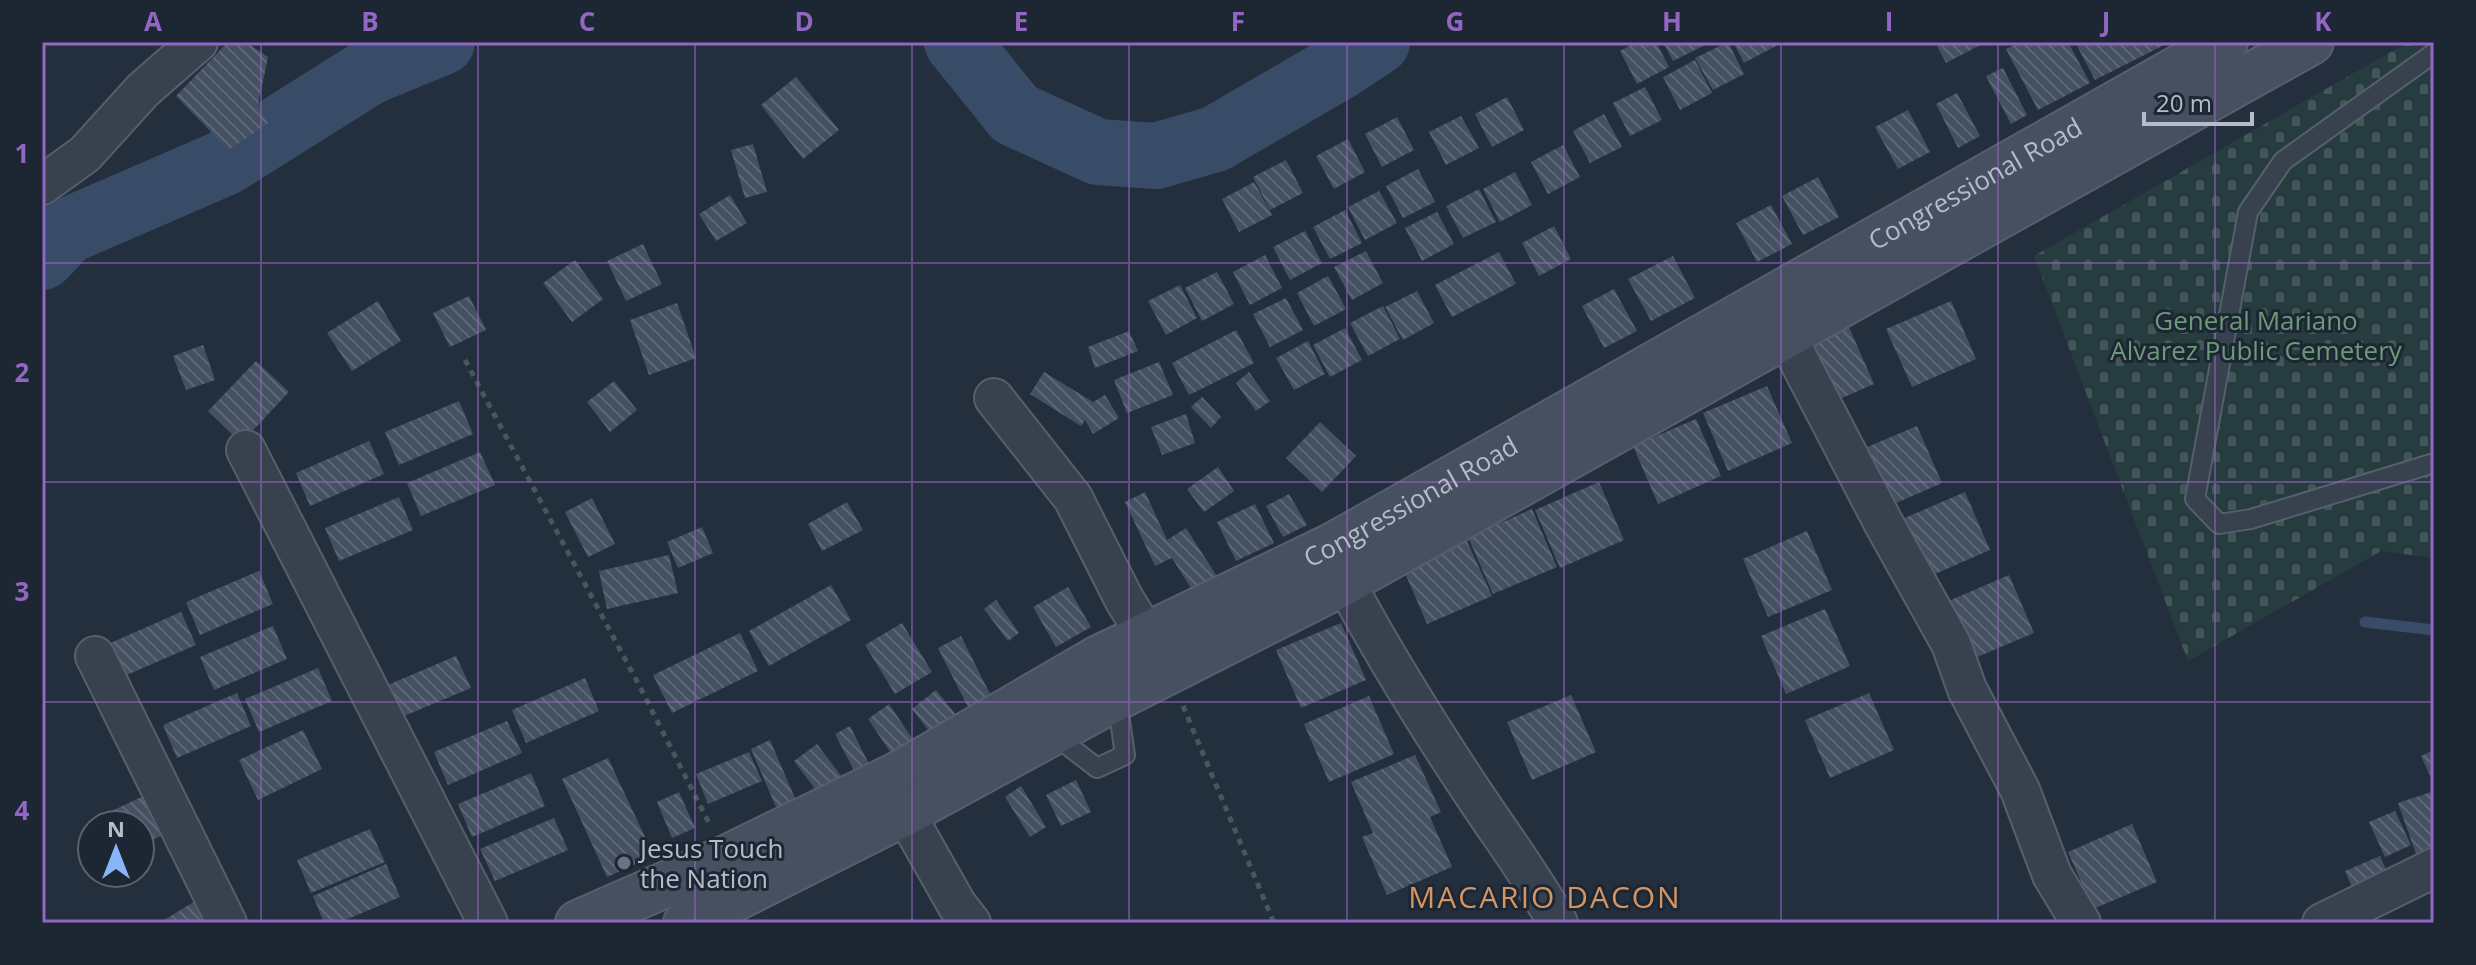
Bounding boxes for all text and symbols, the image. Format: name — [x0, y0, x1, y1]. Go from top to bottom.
text: A — [144, 3, 162, 39]
text: B — [361, 3, 379, 39]
text: C — [579, 3, 595, 39]
text: D — [794, 3, 814, 39]
text: E — [1014, 3, 1028, 39]
text: F — [1231, 3, 1245, 39]
text: G — [1446, 3, 1464, 39]
text: H — [1662, 3, 1682, 39]
text: I — [1885, 3, 1893, 39]
text: J — [2100, 3, 2110, 39]
text: K — [2314, 3, 2332, 39]
scale bar — [2144, 76, 2252, 126]
text: 20 m — [2156, 86, 2212, 119]
street label: Congressional Road — [1862, 108, 2088, 258]
text: 1 — [15, 135, 29, 171]
park label: General Mariano Alvarez Public Cemetery — [2110, 302, 2403, 368]
text: 2 — [15, 354, 30, 390]
street label: Congressional Road — [1297, 427, 1524, 575]
text: 3 — [15, 573, 29, 609]
text: 4 — [15, 792, 30, 828]
north arrow — [76, 809, 156, 889]
text: N — [107, 813, 125, 843]
place label: Jesus Touch the Nation — [637, 830, 783, 896]
marker: Jesus Touch the Nation — [615, 854, 633, 872]
district label: MACARIO DACON — [1408, 876, 1682, 917]

